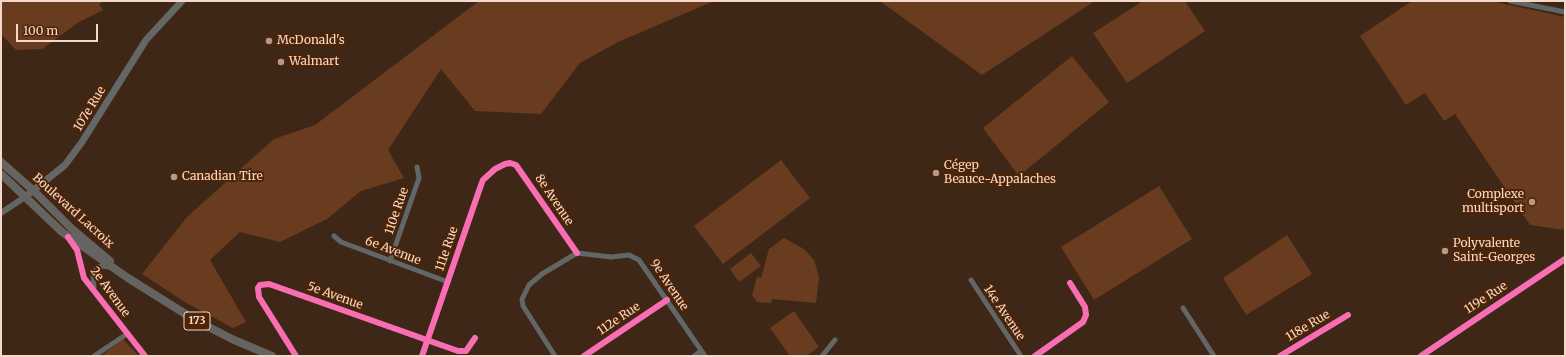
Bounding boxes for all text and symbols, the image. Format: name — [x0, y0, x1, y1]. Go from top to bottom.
scale bar — [18, 16, 100, 42]
text: 100 m — [23, 23, 58, 38]
place label: McDonald's — [277, 34, 345, 48]
marker: McDonald's — [264, 36, 274, 46]
place label: Walmart — [289, 55, 339, 69]
marker: Walmart — [276, 57, 286, 67]
street label: 107e Rue — [71, 84, 109, 134]
place label: Cégep Beauce-Appalaches — [944, 159, 1056, 187]
marker: Cégep Beauce-Appalaches — [931, 168, 941, 178]
place label: Canadian Tire — [182, 170, 263, 184]
street label: Boulevard Lacroix — [29, 171, 117, 251]
marker: Canadian Tire — [169, 172, 179, 182]
street label: 8e Avenue — [532, 172, 576, 228]
street label: 110e Rue — [382, 186, 412, 236]
place label: Complexe multisport — [1462, 188, 1524, 216]
marker: Complexe multisport — [1527, 197, 1537, 207]
street label: 111e Rue — [433, 225, 461, 273]
street label: 6e Avenue — [363, 234, 423, 268]
place label: Polyvalente Saint-Georges — [1453, 237, 1535, 265]
marker: Polyvalente Saint-Georges — [1440, 246, 1450, 256]
street label: 9e Avenue — [647, 257, 691, 313]
street label: 2e Avenue — [87, 264, 133, 320]
street label: 5e Avenue — [305, 279, 365, 313]
street label: 119e Rue — [1462, 279, 1510, 317]
street label: 14e Avenue — [980, 283, 1028, 343]
street label: 112e Rue — [595, 299, 643, 339]
street label: 118e Rue — [1284, 307, 1332, 345]
road number: 173 — [184, 312, 210, 330]

